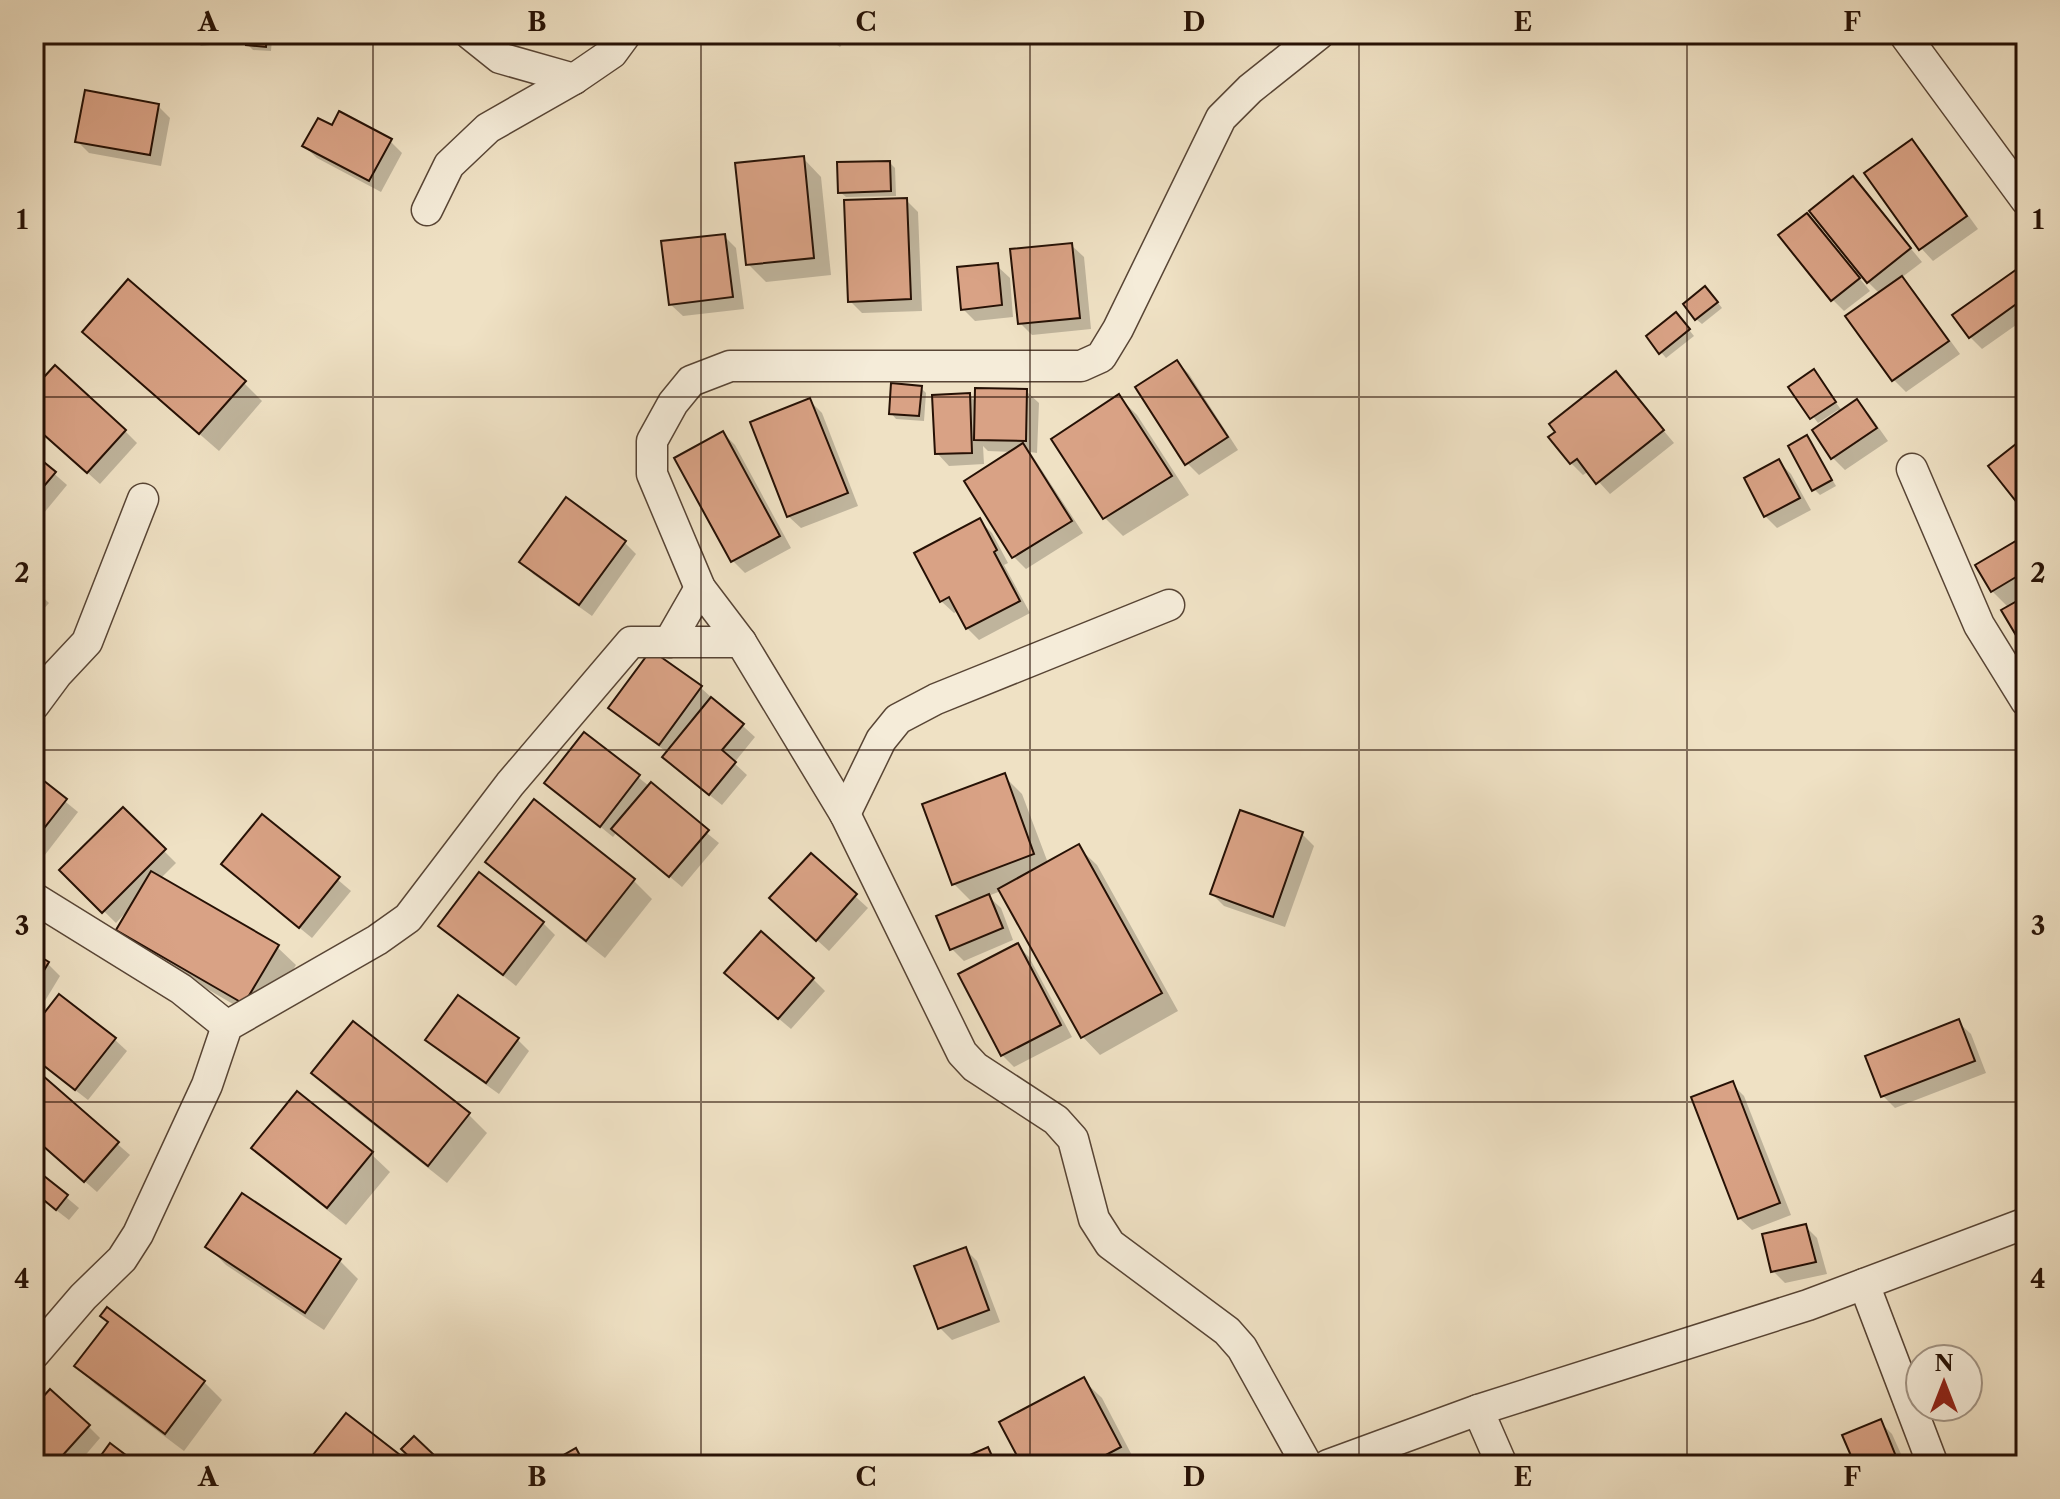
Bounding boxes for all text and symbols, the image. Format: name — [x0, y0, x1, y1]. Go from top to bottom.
text: A — [197, 6, 219, 38]
text: B — [527, 6, 547, 38]
text: C — [856, 6, 876, 38]
text: D — [1183, 6, 1205, 38]
text: E — [1514, 6, 1532, 38]
text: F — [1843, 6, 1861, 38]
text: 1 — [16, 204, 28, 236]
text: 1 — [2032, 204, 2044, 236]
text: 2 — [14, 557, 30, 589]
text: 2 — [2030, 557, 2046, 589]
text: 3 — [15, 910, 29, 942]
text: 3 — [2031, 910, 2045, 942]
text: 4 — [14, 1263, 30, 1295]
text: 4 — [2030, 1263, 2046, 1295]
north arrow — [1904, 1343, 1984, 1423]
text: N — [1934, 1350, 1954, 1377]
text: A — [197, 1461, 219, 1493]
text: B — [527, 1461, 547, 1493]
text: C — [856, 1461, 876, 1493]
text: D — [1183, 1461, 1205, 1493]
text: E — [1514, 1461, 1532, 1493]
text: F — [1843, 1461, 1861, 1493]

